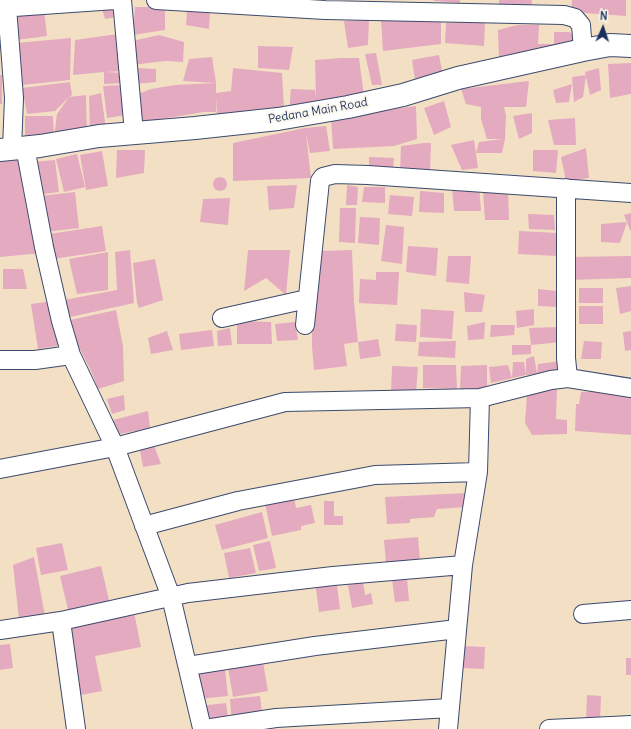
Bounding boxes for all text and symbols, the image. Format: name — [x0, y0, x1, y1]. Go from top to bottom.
north arrow — [583, 8, 623, 48]
text: N — [599, 9, 608, 23]
street label: Pedana Main Road — [267, 95, 369, 127]

